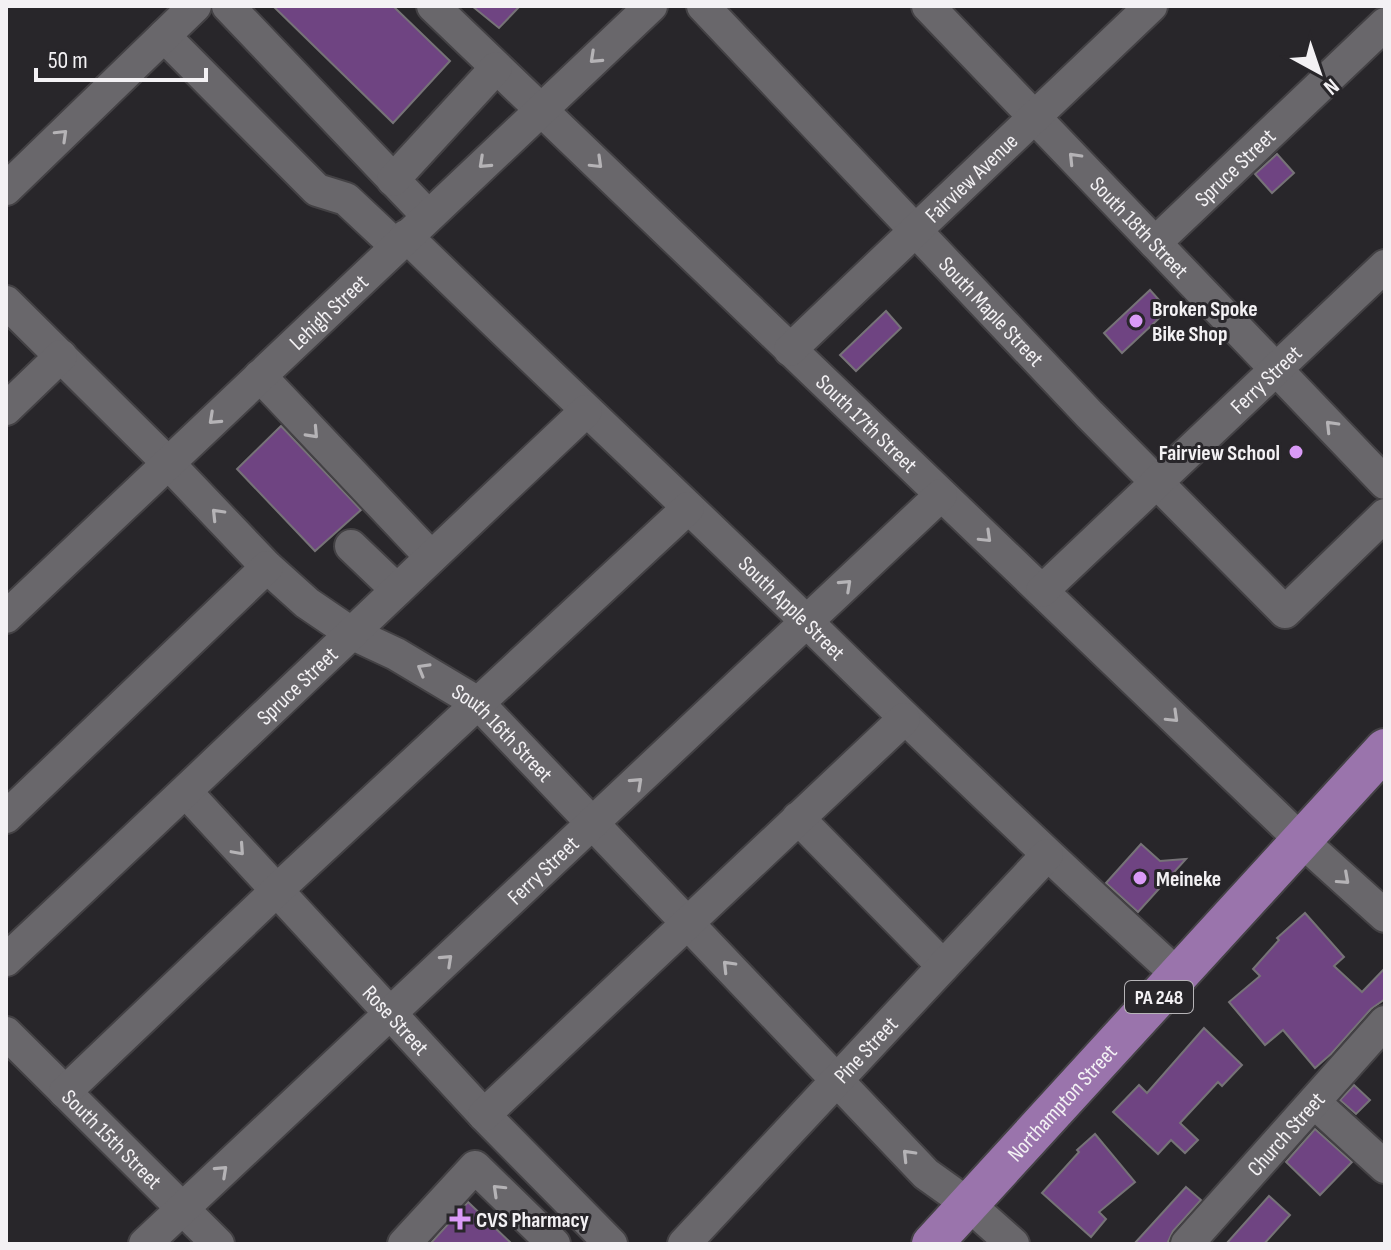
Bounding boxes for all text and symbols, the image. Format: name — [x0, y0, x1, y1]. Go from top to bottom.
scale bar — [36, 32, 206, 82]
north arrow — [1279, 32, 1359, 112]
text: 50 m — [48, 46, 88, 75]
one-way arrow — [590, 48, 605, 62]
text: N — [1318, 72, 1344, 100]
street label: Spruce Street — [1190, 123, 1282, 213]
street label: Fairview Avenue — [920, 128, 1024, 229]
one-way arrow — [53, 130, 67, 144]
one-way arrow — [479, 153, 493, 168]
one-way arrow — [1068, 153, 1083, 167]
one-way arrow — [587, 154, 602, 168]
street label: South 18th Street — [1084, 171, 1194, 285]
street label: South Maple Street — [932, 252, 1049, 373]
street label: Lehigh Street — [284, 269, 375, 356]
place label: Broken Spoke Bike Shop — [1152, 296, 1258, 348]
marker: Broken Spoke Bike Shop — [1127, 312, 1145, 330]
street label: Ferry Street — [1225, 340, 1308, 420]
street label: South 17th Street — [810, 369, 923, 479]
one-way arrow — [209, 410, 223, 425]
one-way arrow — [1326, 421, 1340, 436]
one-way arrow — [303, 424, 317, 439]
place label: Fairview School — [1159, 440, 1280, 467]
marker: Fairview School — [1287, 443, 1305, 461]
one-way arrow — [212, 509, 227, 523]
one-way arrow — [977, 528, 991, 543]
street label: South Apple Street — [732, 551, 850, 667]
one-way arrow — [837, 579, 851, 594]
street label: Spruce Street — [252, 642, 344, 731]
one-way arrow — [417, 663, 432, 679]
street label: South 16th Street — [447, 679, 558, 788]
one-way arrow — [1164, 708, 1179, 722]
one-way arrow — [628, 777, 642, 792]
street label: Ferry Street — [502, 831, 585, 911]
one-way arrow — [229, 841, 244, 855]
place label: Meineke — [1156, 866, 1221, 893]
marker: Meineke — [1131, 869, 1149, 887]
one-way arrow — [1334, 869, 1349, 883]
one-way arrow — [438, 955, 452, 970]
one-way arrow — [723, 961, 738, 975]
street label: Rose Street — [356, 980, 434, 1062]
road number: PA 248 — [1125, 981, 1193, 1013]
street label: Pine Street — [829, 1011, 904, 1090]
street label: Northampton Street — [1002, 1039, 1123, 1168]
street label: South 15th Street — [56, 1084, 167, 1196]
street label: Church Street — [1242, 1087, 1331, 1182]
one-way arrow — [903, 1149, 917, 1164]
one-way arrow — [213, 1167, 228, 1181]
one-way arrow — [493, 1184, 507, 1199]
place label: CVS Pharmacy — [476, 1207, 589, 1234]
marker: CVS Pharmacy — [451, 1210, 469, 1228]

